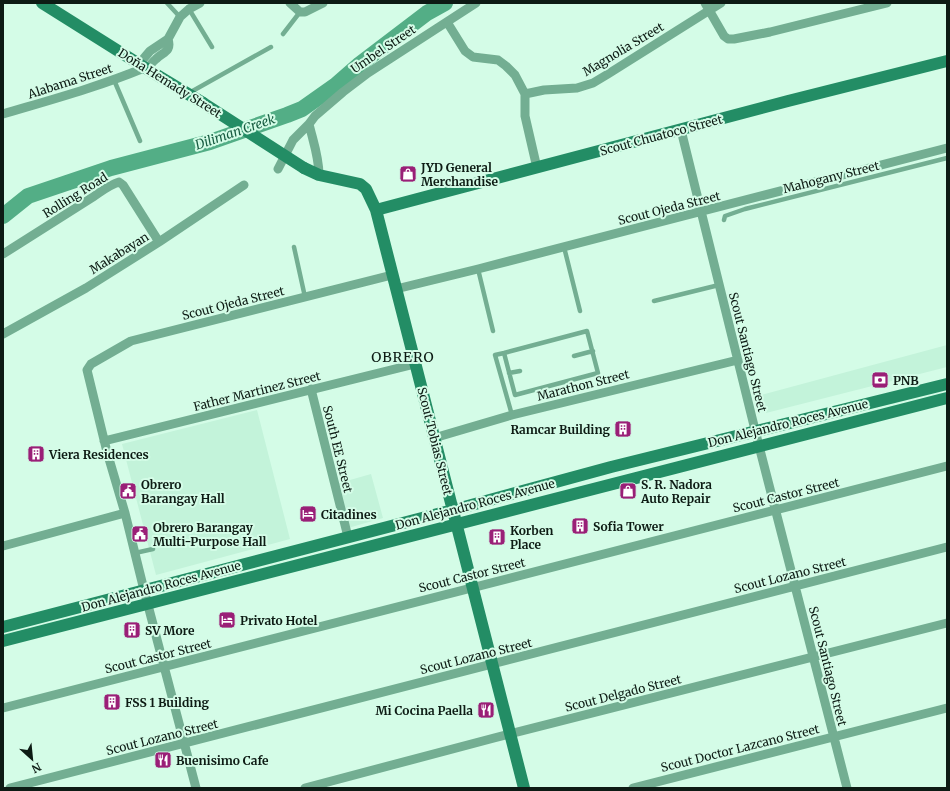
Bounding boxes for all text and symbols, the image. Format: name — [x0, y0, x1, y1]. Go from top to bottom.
street label: Magnolia Street — [580, 19, 666, 79]
street label: Umbel Street — [348, 22, 419, 76]
street label: Doña Hemady Street — [116, 45, 225, 121]
street label: Alabama Street — [25, 60, 114, 102]
water label: Diliman Creek — [192, 110, 277, 154]
street label: Scout Chuatoco Street — [598, 111, 724, 159]
street label: Mahogany Street — [781, 158, 881, 196]
place label: JYD General Merchandise — [420, 160, 498, 189]
shop icon: JYD General Merchandise — [398, 164, 418, 184]
street label: Rolling Road — [40, 169, 110, 221]
street label: Scout Ojeda Street — [616, 188, 722, 228]
street label: Makabayan — [87, 229, 151, 277]
street label: Scout Ojeda Street — [180, 283, 286, 323]
street label: Scout Santiago Street — [726, 290, 770, 414]
district label: OBRERO — [371, 348, 435, 366]
street label: Marathon Street — [535, 366, 631, 404]
street label: Father Martinez Street — [192, 368, 322, 414]
bank icon: PNB — [870, 370, 890, 390]
place label: PNB — [893, 373, 919, 388]
street label: Scout Tobias Street — [414, 386, 456, 497]
street label: Don Alejandro Roces Avenue — [706, 396, 870, 450]
street label: South EE Street — [320, 404, 356, 495]
building icon: Ramcar Building — [613, 419, 633, 439]
place label: Ramcar Building — [510, 422, 610, 437]
building icon: Viera Residences — [26, 444, 46, 464]
place label: Viera Residences — [48, 447, 149, 462]
street label: Scout Castor Street — [731, 474, 841, 516]
street label: Don Alejandro Roces Avenue — [394, 475, 556, 533]
place label: Obrero Barangay Hall — [141, 477, 225, 506]
place label: S. R. Nadora Auto Repair — [640, 477, 712, 506]
public building icon: Obrero Barangay Hall — [118, 481, 138, 501]
shop icon: S. R. Nadora Auto Repair — [618, 481, 638, 501]
hotel icon: Citadines — [298, 504, 318, 524]
place label: Citadines — [321, 507, 377, 522]
building icon: Sofia Tower — [570, 516, 590, 536]
place label: Sofia Tower — [593, 519, 664, 534]
place label: Obrero Barangay Multi-Purpose Hall — [153, 520, 267, 549]
place label: Korben Place — [510, 523, 553, 552]
public building icon: Obrero Barangay Multi-Purpose Hall — [130, 524, 150, 544]
building icon: Korben Place — [487, 527, 507, 547]
street label: Scout Castor Street — [417, 554, 527, 596]
street label: Scout Lozano Street — [732, 554, 848, 596]
street label: Don Alejandro Roces Avenue — [80, 557, 242, 615]
street label: Scout Santiago Street — [806, 604, 850, 728]
hotel icon: Privato Hotel — [217, 610, 237, 630]
place label: Privato Hotel — [240, 613, 317, 628]
building icon: SV More — [122, 620, 142, 640]
place label: SV More — [145, 623, 195, 638]
street label: Scout Castor Street — [103, 635, 213, 677]
street label: Scout Lozano Street — [418, 635, 534, 677]
street label: Scout Delgado Street — [563, 671, 683, 715]
building icon: FSS 1 Building — [102, 692, 122, 712]
place label: FSS 1 Building — [125, 695, 209, 710]
restaurant icon: Mi Cocina Paella — [476, 700, 496, 720]
place label: Mi Cocina Paella — [375, 703, 473, 718]
street label: Scout Lozano Street — [104, 716, 220, 758]
street label: Scout Doctor Lazcano Street — [659, 721, 821, 775]
north arrow — [12, 739, 52, 779]
restaurant icon: Buenisimo Cafe — [153, 750, 173, 770]
place label: Buenisimo Cafe — [176, 753, 269, 768]
text: N — [29, 760, 44, 776]

